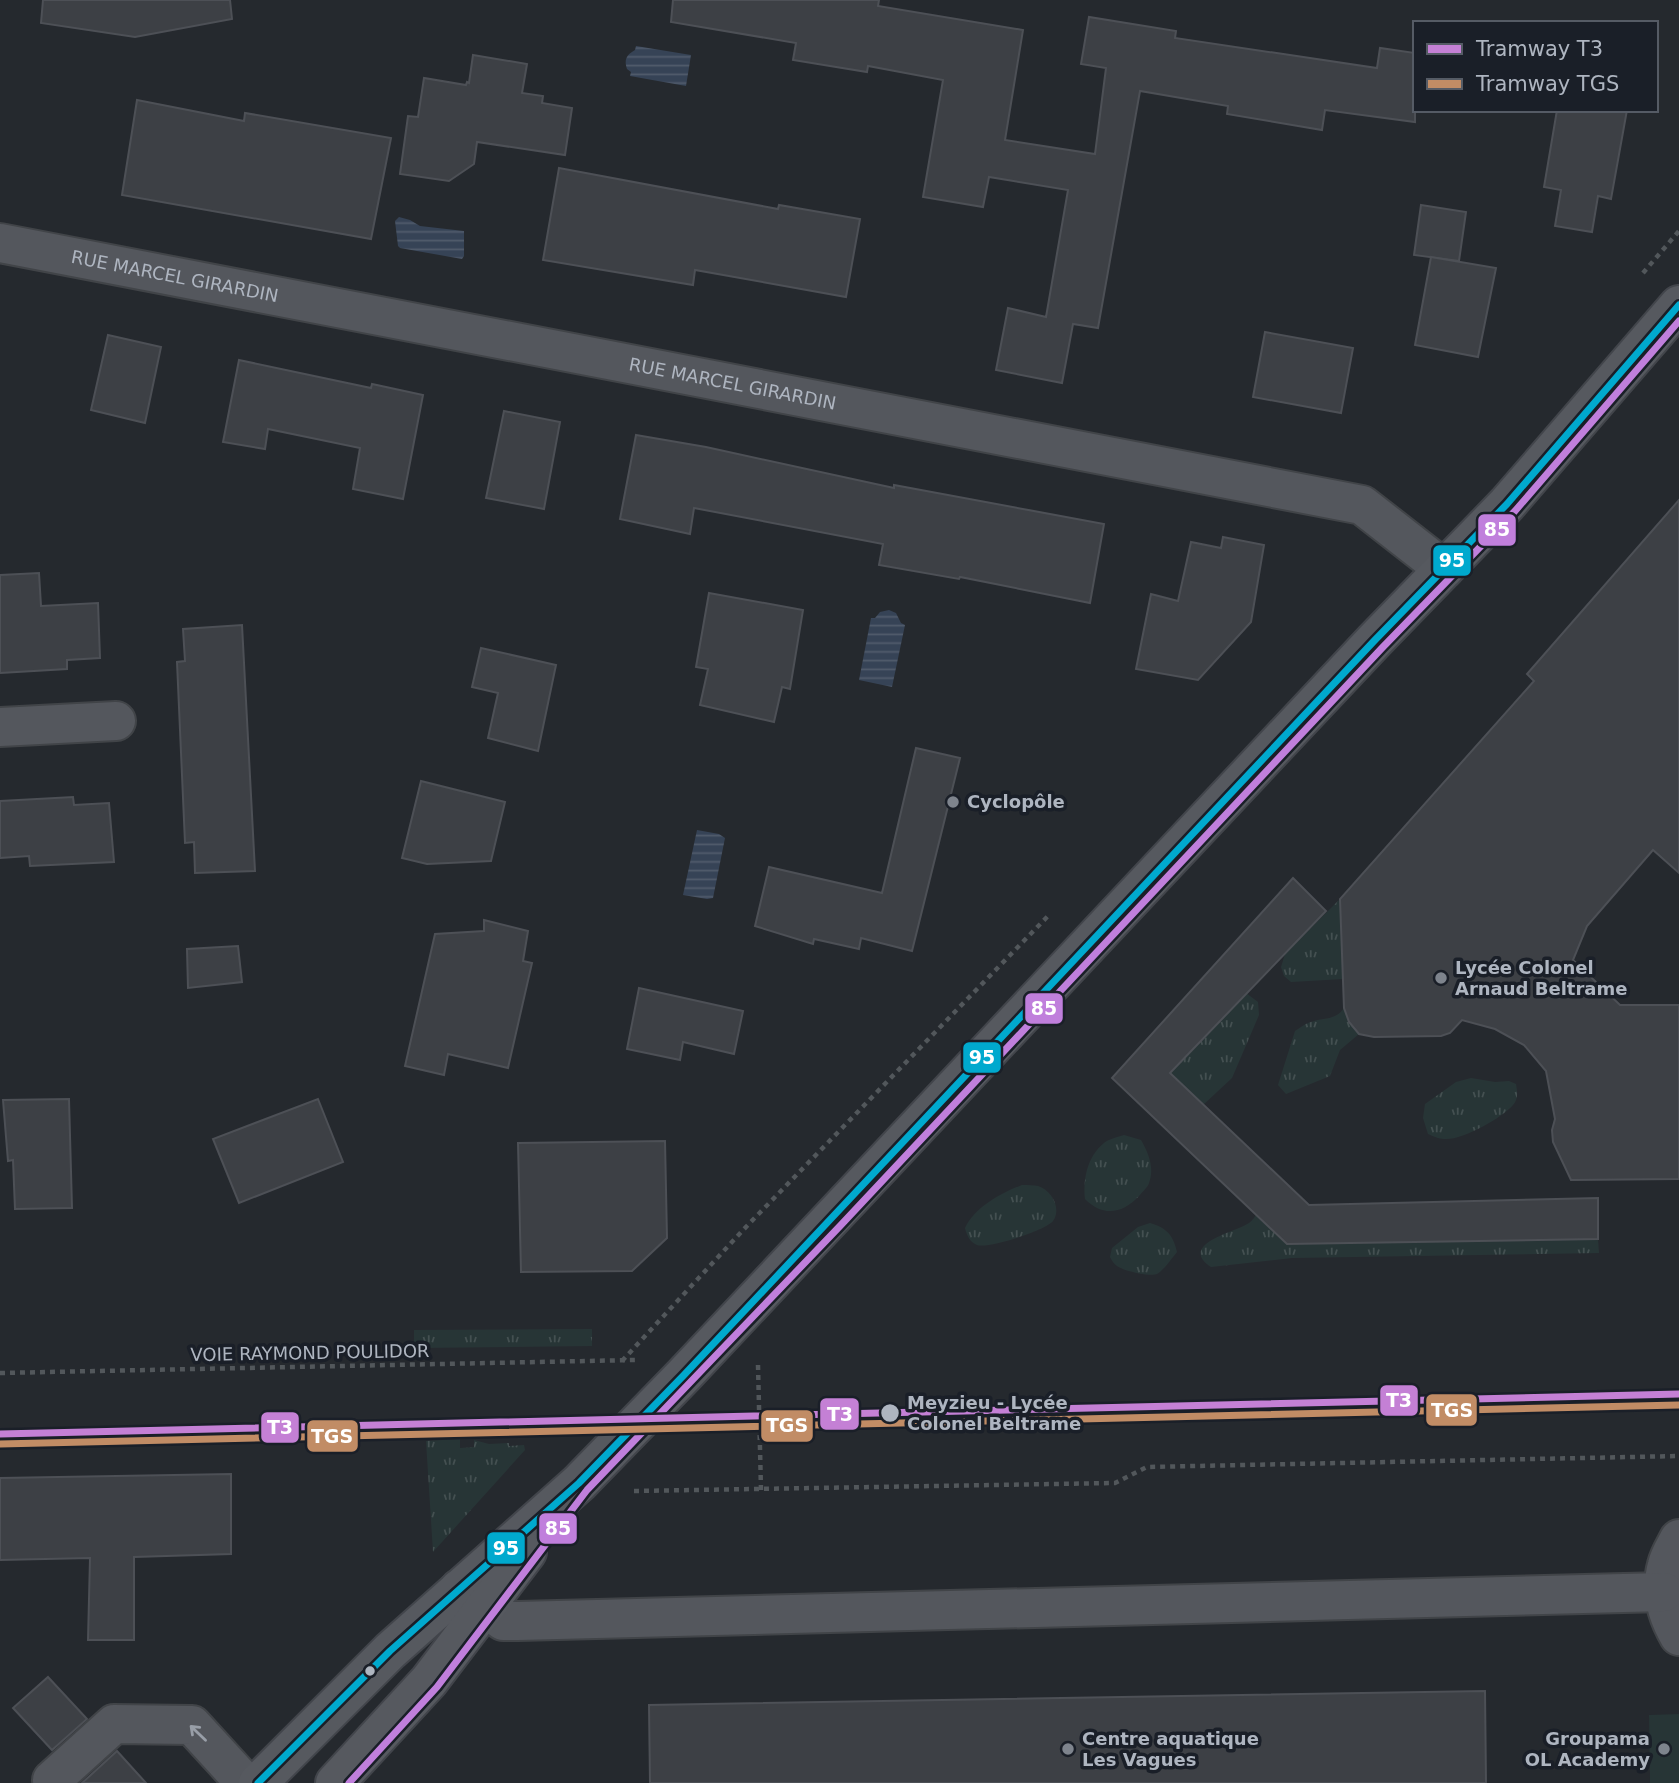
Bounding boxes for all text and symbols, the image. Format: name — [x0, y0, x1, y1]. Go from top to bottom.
legend — [1413, 21, 1658, 112]
text: Tramway T3 — [1475, 37, 1603, 61]
text: Tramway TGS — [1475, 72, 1619, 96]
street label: RUE MARCEL GIRARDIN — [70, 246, 280, 306]
street label: RUE MARCEL GIRARDIN — [627, 353, 838, 414]
line badge: 85 — [1477, 513, 1517, 547]
text: 85 — [1484, 518, 1510, 540]
line badge: 95 — [1432, 544, 1472, 577]
text: 95 — [1439, 549, 1465, 571]
place label: Cyclopôle — [967, 791, 1065, 812]
marker: Cyclopôle — [945, 794, 961, 810]
place label: Lycée Colonel Arnaud Beltrame — [1455, 957, 1627, 999]
marker: Lycée Colonel Arnaud Beltrame — [1433, 970, 1449, 986]
line badge: 85 — [1024, 992, 1064, 1025]
text: 85 — [1031, 997, 1057, 1019]
line badge: 95 — [962, 1041, 1002, 1074]
text: 95 — [969, 1046, 995, 1068]
street label: VOIE RAYMOND POULIDOR — [190, 1340, 430, 1365]
line badge: T3 — [1379, 1384, 1419, 1417]
text: T3 — [1386, 1389, 1412, 1411]
place label: Meyzieu - Lycée Colonel Beltrame — [907, 1392, 1081, 1434]
line badge: TGS — [1425, 1393, 1478, 1427]
line badge: T3 — [819, 1397, 860, 1431]
text: TGS — [1431, 1399, 1473, 1421]
marker: Meyzieu - Lycée Colonel Beltrame — [879, 1402, 901, 1424]
text: T3 — [827, 1403, 853, 1425]
line badge: TGS — [760, 1409, 814, 1443]
line badge: T3 — [260, 1411, 300, 1444]
text: TGS — [766, 1414, 808, 1436]
text: T3 — [267, 1416, 293, 1438]
line badge: TGS — [306, 1419, 359, 1453]
text: TGS — [311, 1425, 353, 1447]
line badge: 85 — [538, 1512, 578, 1545]
text: 85 — [545, 1517, 571, 1539]
line badge: 95 — [486, 1531, 526, 1565]
text: 95 — [493, 1537, 519, 1559]
unlabelled marker — [363, 1664, 377, 1678]
one-way arrow — [190, 1725, 207, 1742]
place label: Centre aquatique Les Vagues — [1082, 1728, 1259, 1770]
place label: Groupama OL Academy — [1525, 1728, 1650, 1770]
marker: Centre aquatique Les Vagues — [1060, 1741, 1076, 1757]
marker: Groupama OL Academy — [1656, 1741, 1672, 1757]

